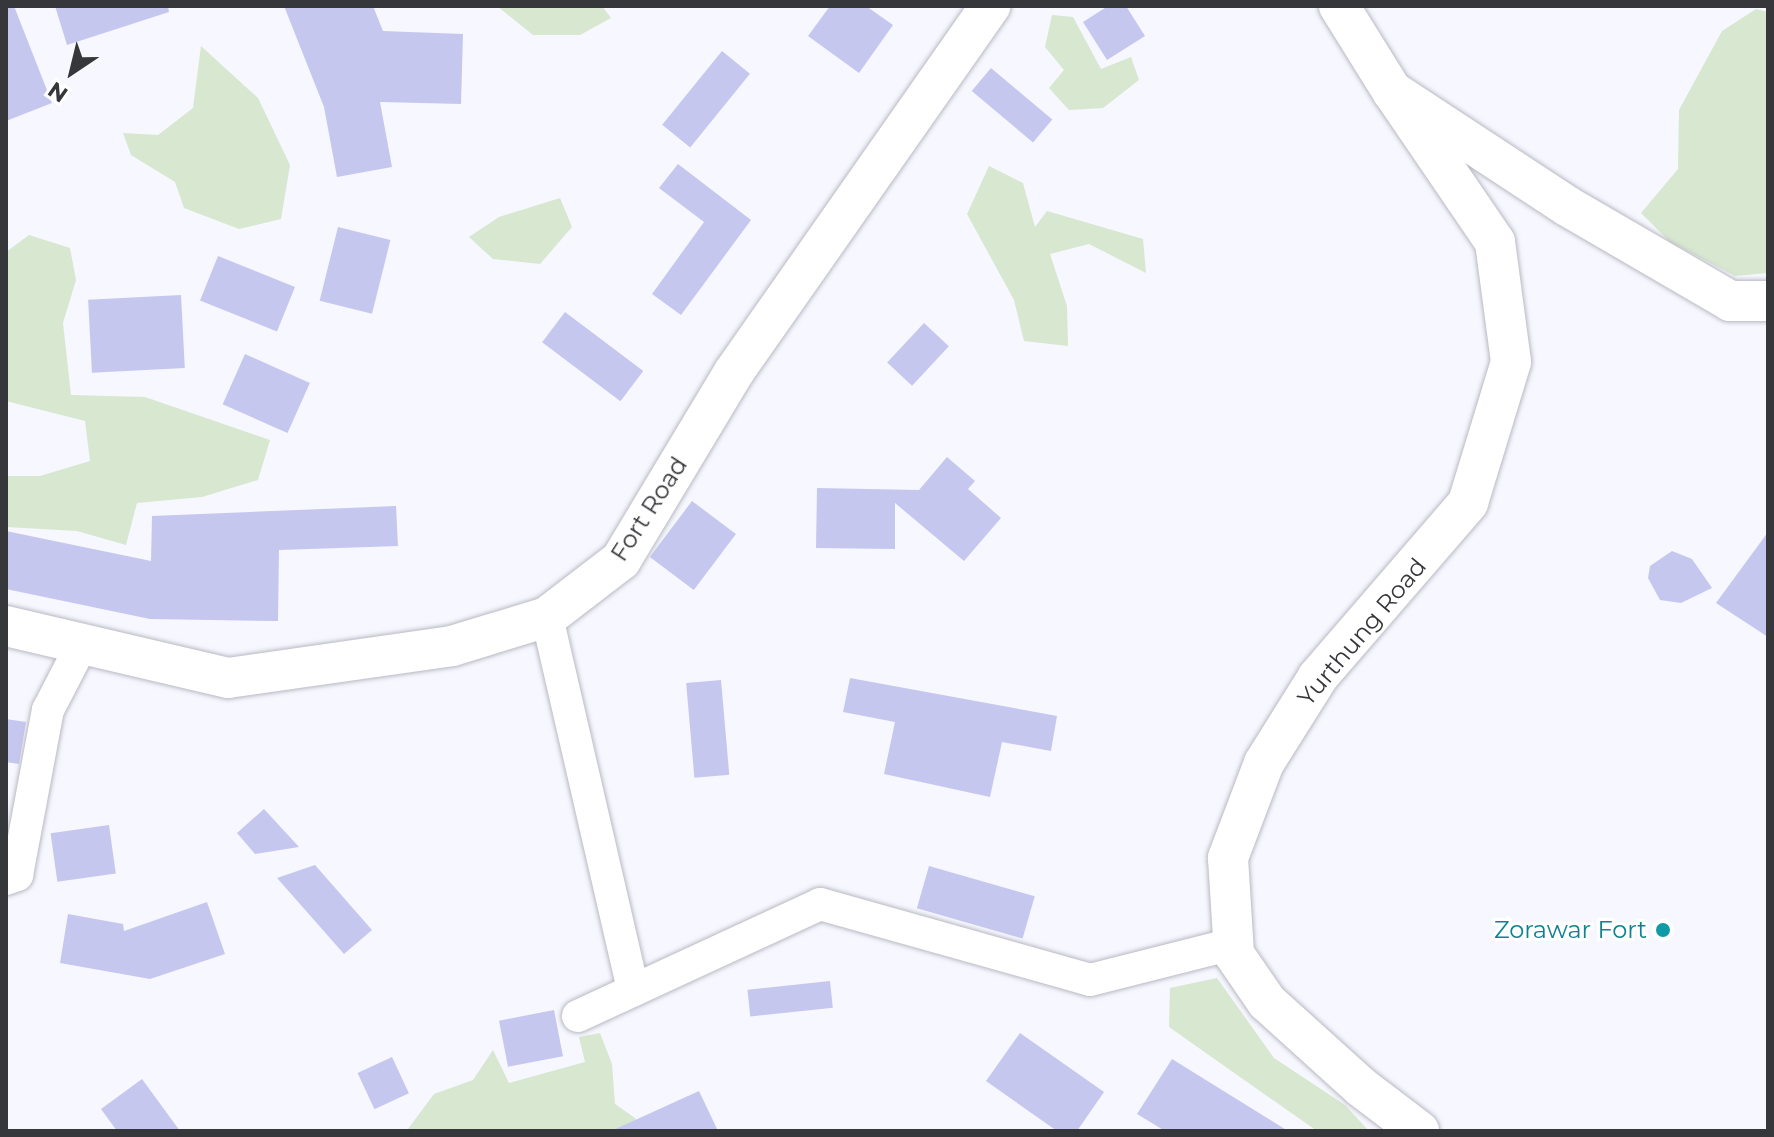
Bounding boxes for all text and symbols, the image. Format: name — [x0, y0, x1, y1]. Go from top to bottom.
north arrow — [32, 32, 112, 112]
text: N — [43, 76, 73, 108]
street label: Fort Road — [605, 451, 693, 567]
street label: Yurthung Road — [1292, 552, 1432, 712]
place label: Zorawar Fort — [1494, 916, 1647, 944]
marker: Zorawar Fort — [1654, 921, 1672, 939]

